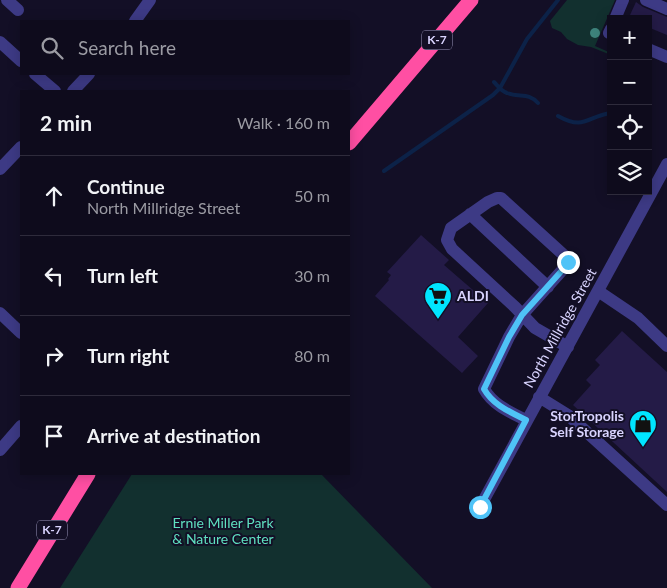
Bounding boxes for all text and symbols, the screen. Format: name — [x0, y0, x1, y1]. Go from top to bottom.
map controls — [607, 15, 652, 195]
button: + — [607, 15, 652, 60]
search box — [20, 20, 350, 75]
road number: K-7 — [422, 30, 452, 50]
icon: search — [38, 34, 66, 62]
text: Search here — [78, 36, 176, 59]
button: − — [607, 60, 652, 105]
button: locate — [607, 105, 652, 150]
text: 2 min — [40, 110, 92, 135]
text: Walk · 160 m — [237, 113, 330, 132]
button: layers — [607, 150, 652, 195]
text: Continue — [87, 175, 165, 198]
icon: ahead — [40, 182, 68, 210]
text: 50 m — [294, 186, 330, 205]
text: North Millridge Street — [87, 198, 240, 217]
route end — [557, 251, 580, 274]
icon: left — [40, 262, 68, 290]
text: Turn left — [87, 264, 158, 287]
street label: North Millridge Street — [520, 265, 600, 391]
text: 30 m — [294, 266, 330, 285]
supermarket icon: ALDI — [423, 281, 453, 320]
place label: ALDI — [456, 287, 489, 304]
icon: right — [40, 342, 68, 370]
text: Turn right — [87, 344, 169, 367]
text: 80 m — [294, 346, 330, 365]
place label: StorTropolis Self Storage — [550, 407, 625, 440]
shop icon: StorTropolis Self Storage — [628, 409, 658, 448]
icon: arrive — [40, 422, 68, 450]
text: Arrive at destination — [87, 424, 260, 447]
route start — [469, 496, 492, 519]
park label: Ernie Miller Park & Nature Center — [172, 514, 274, 547]
road number: K-7 — [37, 520, 67, 540]

